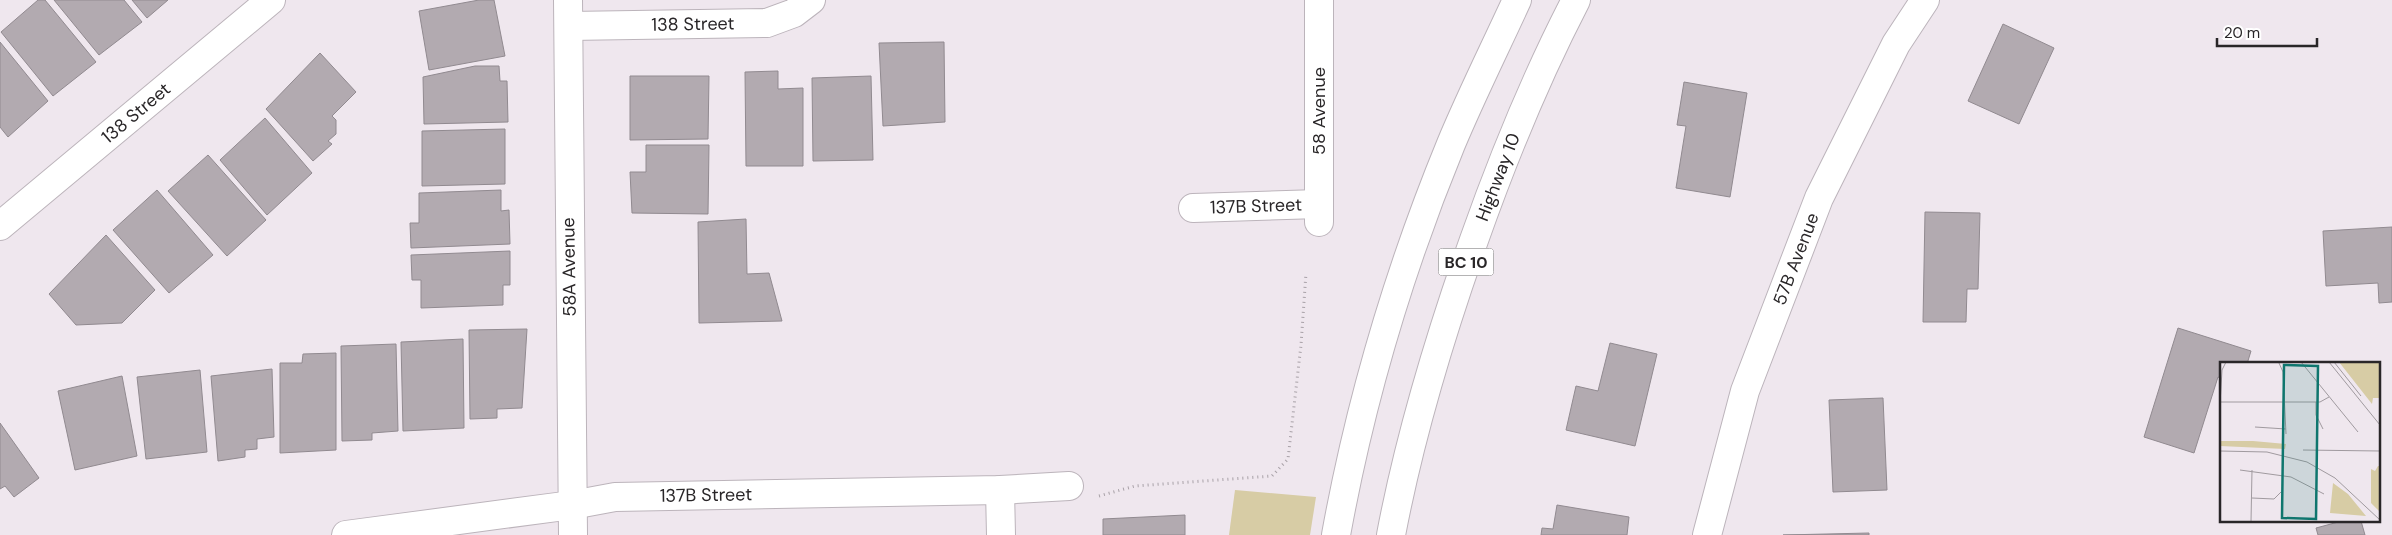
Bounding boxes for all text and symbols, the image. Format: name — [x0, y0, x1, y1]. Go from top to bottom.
street label: 138 Street — [651, 11, 735, 37]
scale bar — [2217, 15, 2317, 47]
text: 20 m — [2224, 23, 2260, 43]
street label: 58 Avenue — [1307, 67, 1331, 155]
street label: 138 Street — [96, 77, 176, 149]
street label: Highway 10 — [1470, 129, 1526, 225]
street label: 137B Street — [1209, 192, 1303, 220]
street label: 57B Avenue — [1767, 209, 1825, 309]
street label: 58A Avenue — [556, 217, 582, 317]
road number: BC 10 — [1438, 248, 1494, 276]
inset map — [2220, 362, 2380, 522]
street label: 137B Street — [660, 482, 752, 508]

